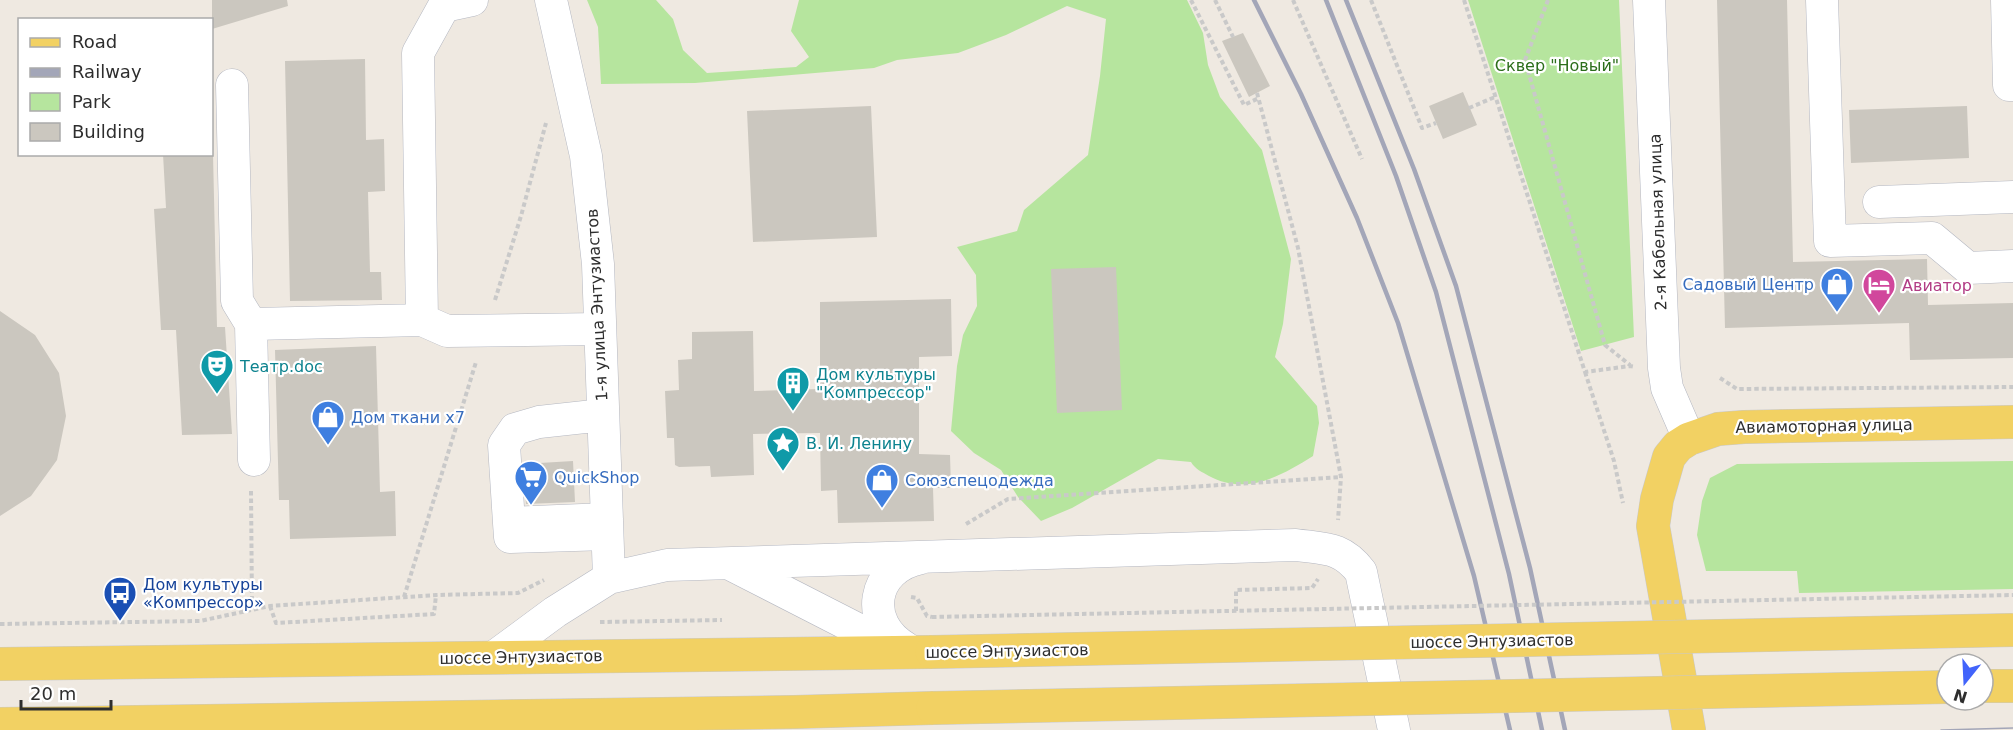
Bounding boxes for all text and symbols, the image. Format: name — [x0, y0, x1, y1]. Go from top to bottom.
legend — [18, 18, 213, 156]
text: Road — [72, 31, 117, 52]
park label: Сквер "Новый" — [1495, 56, 1619, 75]
text: Railway — [72, 61, 142, 82]
text: Park — [72, 91, 111, 112]
text: Building — [72, 121, 145, 142]
street label: 2-я Кабельная улица — [1645, 133, 1671, 311]
street label: 1-я улица Энтузиастов — [582, 208, 612, 402]
shop icon: Садовый Центр — [1819, 266, 1855, 313]
hotel icon: Авиатор — [1861, 267, 1897, 314]
place label: Садовый Центр — [1682, 275, 1814, 294]
place label: Авиатор — [1902, 276, 1972, 295]
theatre icon: Театр.doc — [199, 348, 235, 395]
place label: Театр.doc — [239, 357, 323, 376]
building icon: Дом культуры "Компрессор" — [775, 365, 811, 412]
place label: Дом культуры "Компрессор" — [816, 365, 936, 402]
shop icon: Дом ткани x7 — [310, 399, 346, 446]
place label: Дом ткани x7 — [351, 408, 465, 427]
street label: Авиамоторная улица — [1735, 415, 1913, 437]
place icon: В. И. Ленину — [765, 425, 801, 472]
place label: В. И. Ленину — [806, 434, 912, 453]
supermarket icon: QuickShop — [513, 459, 549, 506]
shop icon: Союзспецодежда — [864, 462, 900, 509]
place label: QuickShop — [554, 468, 639, 487]
place label: Союзспецодежда — [905, 471, 1054, 490]
bus stop icon: Дом культуры «Компрессор» — [102, 575, 138, 622]
place label: Дом культуры «Компрессор» — [143, 575, 264, 612]
street label: шоссе Энтузиастов — [1410, 630, 1574, 652]
street label: шоссе Энтузиастов — [925, 640, 1089, 662]
street label: шоссе Энтузиастов — [439, 646, 603, 668]
north arrow — [1935, 652, 1995, 712]
scale bar — [21, 673, 111, 711]
text: 20 m — [30, 683, 76, 704]
text: N — [1951, 685, 1970, 707]

